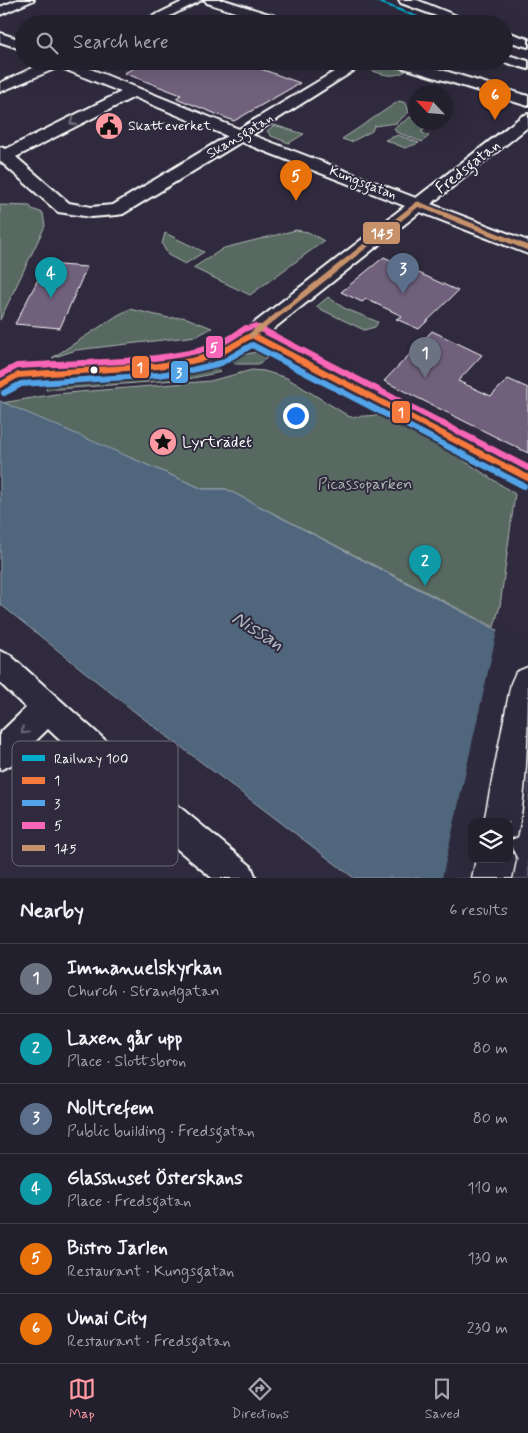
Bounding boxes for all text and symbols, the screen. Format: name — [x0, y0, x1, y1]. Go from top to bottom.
search box — [15, 15, 513, 70]
icon: search — [33, 29, 61, 57]
text: Search here — [73, 30, 169, 55]
pin: 6 — [479, 79, 511, 120]
north arrow — [408, 85, 453, 130]
street label: Skansgatan — [203, 109, 278, 165]
public building icon: Skatteverket — [94, 111, 124, 141]
one-way arrow — [70, 116, 79, 126]
place label: Skatteverket — [128, 117, 212, 135]
street label: Fredsgatan — [431, 135, 505, 200]
pin: 5 — [280, 160, 312, 201]
street label: Kungsgatan — [326, 162, 399, 206]
line badge: 145 — [362, 221, 401, 245]
text: 145 — [371, 225, 393, 243]
pin: 3 — [387, 253, 419, 294]
pin: 4 — [35, 257, 67, 298]
line badge: 5 — [205, 335, 224, 359]
pin: 1 — [409, 337, 441, 378]
text: 5 — [210, 339, 219, 357]
line badge: 1 — [131, 355, 150, 379]
text: 1 — [137, 359, 143, 377]
line badge: 3 — [170, 360, 189, 384]
text: 3 — [176, 364, 183, 382]
unlabelled marker — [89, 365, 99, 375]
line badge: 1 — [391, 400, 411, 424]
your location — [283, 403, 309, 429]
text: 1 — [398, 404, 404, 422]
place icon: Lyrträdet — [148, 427, 178, 457]
place label: Lyrträdet — [182, 432, 252, 453]
park label: Picassoparken — [318, 474, 412, 495]
pin: 2 — [409, 545, 441, 586]
water label: Nissan — [226, 604, 290, 658]
one-way arrow — [21, 725, 30, 734]
legend — [12, 741, 178, 866]
text: Railway 100 — [54, 750, 129, 768]
text: 1 — [54, 772, 60, 790]
text: 3 — [54, 795, 60, 813]
text: 5 — [54, 817, 62, 835]
map controls — [468, 818, 513, 863]
button: layers — [468, 818, 513, 863]
text: 145 — [54, 840, 77, 858]
text: Nearby — [20, 897, 84, 925]
text: 6 results — [449, 900, 508, 921]
text: Immanuelskyrkan — [67, 956, 222, 981]
text: 1 — [32, 968, 40, 989]
text: 50 m — [472, 968, 508, 989]
text: Church · Strandgatan — [67, 981, 220, 1002]
text: Laxen går upp — [67, 1026, 182, 1051]
text: 2 — [32, 1038, 40, 1059]
text: 80 m — [473, 1038, 508, 1059]
text: Place · Slottsbron — [67, 1051, 186, 1072]
text: Nolltrefem — [67, 1096, 154, 1121]
text: 3 — [32, 1108, 40, 1129]
text: 80 m — [473, 1108, 508, 1129]
text: Public building · Fredsgatan — [67, 1121, 255, 1142]
text: Glasshuset Österskans — [67, 1166, 243, 1191]
text: 4 — [31, 1178, 41, 1199]
text: 110 m — [467, 1178, 508, 1199]
text: Place · Fredsgatan — [67, 1191, 191, 1212]
text: Bistro Jarlen — [67, 1236, 168, 1261]
text: 5 — [31, 1248, 41, 1269]
text: 130 m — [467, 1248, 508, 1269]
text: Restaurant · Kungsgatan — [67, 1261, 234, 1282]
text: Umai City — [67, 1306, 147, 1331]
text: 6 — [32, 1318, 40, 1339]
text: 230 m — [467, 1318, 508, 1339]
text: Restaurant · Fredsgatan — [67, 1331, 231, 1352]
tab: Map — [68, 1375, 96, 1423]
tab: Directions — [232, 1375, 289, 1423]
tab: Saved — [425, 1375, 460, 1423]

